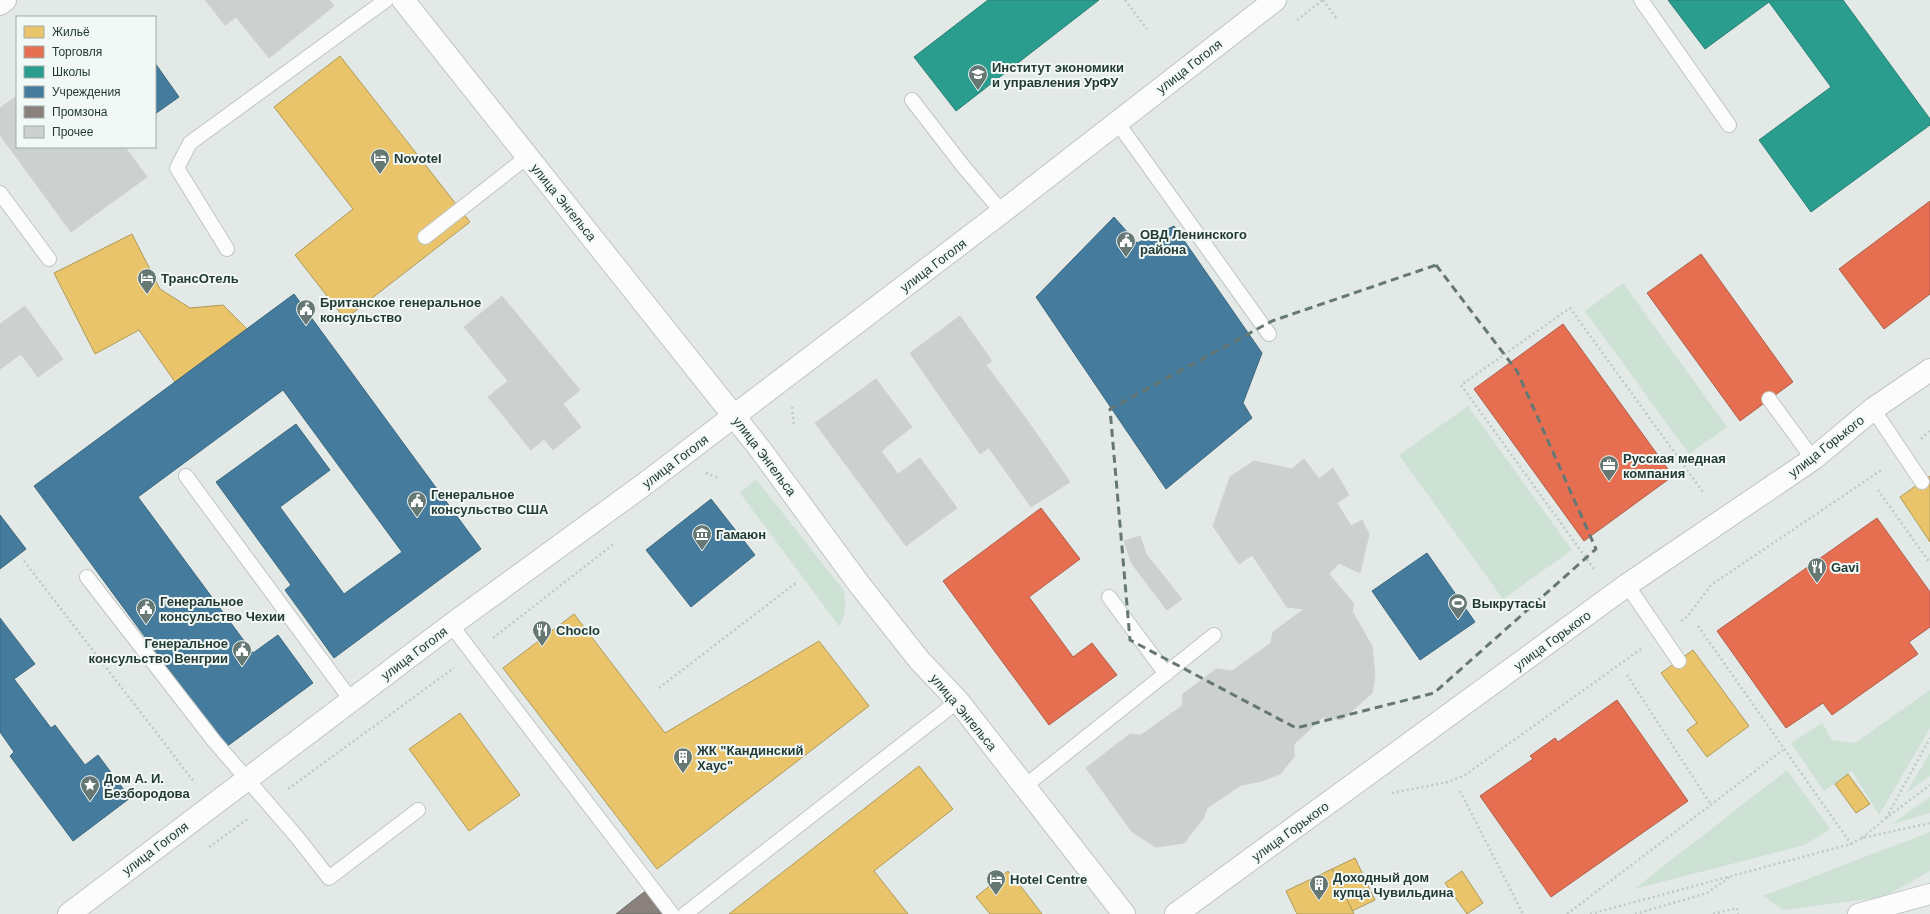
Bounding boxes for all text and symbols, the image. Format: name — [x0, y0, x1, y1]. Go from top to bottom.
legend — [16, 16, 156, 148]
text: Жильё — [52, 25, 90, 39]
street label: улица Гоголя — [1154, 36, 1225, 97]
text: Торговля — [52, 45, 102, 59]
place label: Институт экономики и управления УрФУ — [992, 60, 1124, 90]
school or university icon: Институт экономики и управления УрФУ — [967, 63, 989, 91]
text: Школы — [52, 65, 90, 79]
text: Учреждения — [52, 85, 121, 99]
text: Промзона — [52, 105, 108, 119]
text: Прочее — [52, 125, 94, 139]
hotel icon: Novotel — [369, 147, 391, 175]
place label: Novotel — [394, 151, 442, 166]
street label: улица Энгельса — [528, 161, 600, 245]
place label: ОВД Ленинского района — [1140, 227, 1247, 257]
public building icon: ОВД Ленинского района — [1115, 230, 1137, 258]
street label: улица Гоголя — [897, 236, 969, 295]
hotel icon: ТрансОтель — [136, 267, 158, 295]
place label: ТрансОтель — [161, 271, 239, 286]
place label: Британское генеральное консульство — [320, 295, 481, 325]
public building icon: Британское генеральное консульство — [295, 298, 317, 326]
street label: улица Горького — [1786, 412, 1867, 480]
street label: улица Энгельса — [730, 414, 800, 499]
street label: улица Гоголя — [639, 432, 711, 491]
place label: Русская медная компания — [1623, 451, 1726, 481]
office icon: Русская медная компания — [1598, 454, 1620, 482]
place label: Генеральное консульство США — [431, 487, 549, 517]
public building icon: Генеральное консульство США — [406, 490, 428, 518]
museum icon: Гамаюн — [691, 523, 713, 551]
place label: Гамаюн — [716, 527, 766, 542]
restaurant icon: Gavi — [1806, 556, 1828, 584]
place label: Gavi — [1831, 560, 1859, 575]
sports icon: Выкрутасы — [1447, 592, 1469, 620]
place label: Генеральное консульство Чехии — [160, 594, 285, 624]
place label: Выкрутасы — [1472, 596, 1546, 611]
public building icon: Генеральное консульство Чехии — [135, 597, 157, 625]
street label: улица Горького — [1511, 607, 1594, 673]
restaurant icon: Choclo — [531, 619, 553, 647]
place label: Choclo — [556, 623, 600, 638]
street label: улица Гоголя — [378, 624, 450, 683]
place label: Генеральное консульство Венгрии — [89, 636, 228, 666]
public building icon: Генеральное консульство Венгрии — [231, 639, 253, 667]
street label: улица Энгельса — [927, 671, 1000, 754]
place label: ЖК "Кандинский Хаус" — [696, 743, 803, 773]
building icon: ЖК "Кандинский Хаус" — [672, 746, 694, 774]
place label: Дом А. И. Безбородова — [104, 771, 190, 801]
place icon: Дом А. И. Безбородова — [79, 774, 101, 802]
street label: улица Горького — [1249, 798, 1332, 864]
street label: улица Гоголя — [119, 819, 191, 878]
hotel icon: Hotel Centre — [985, 868, 1007, 896]
place label: Доходный дом купца Чувильдина — [1333, 870, 1454, 900]
place label: Hotel Centre — [1010, 872, 1087, 887]
building icon: Доходный дом купца Чувильдина — [1308, 873, 1330, 901]

